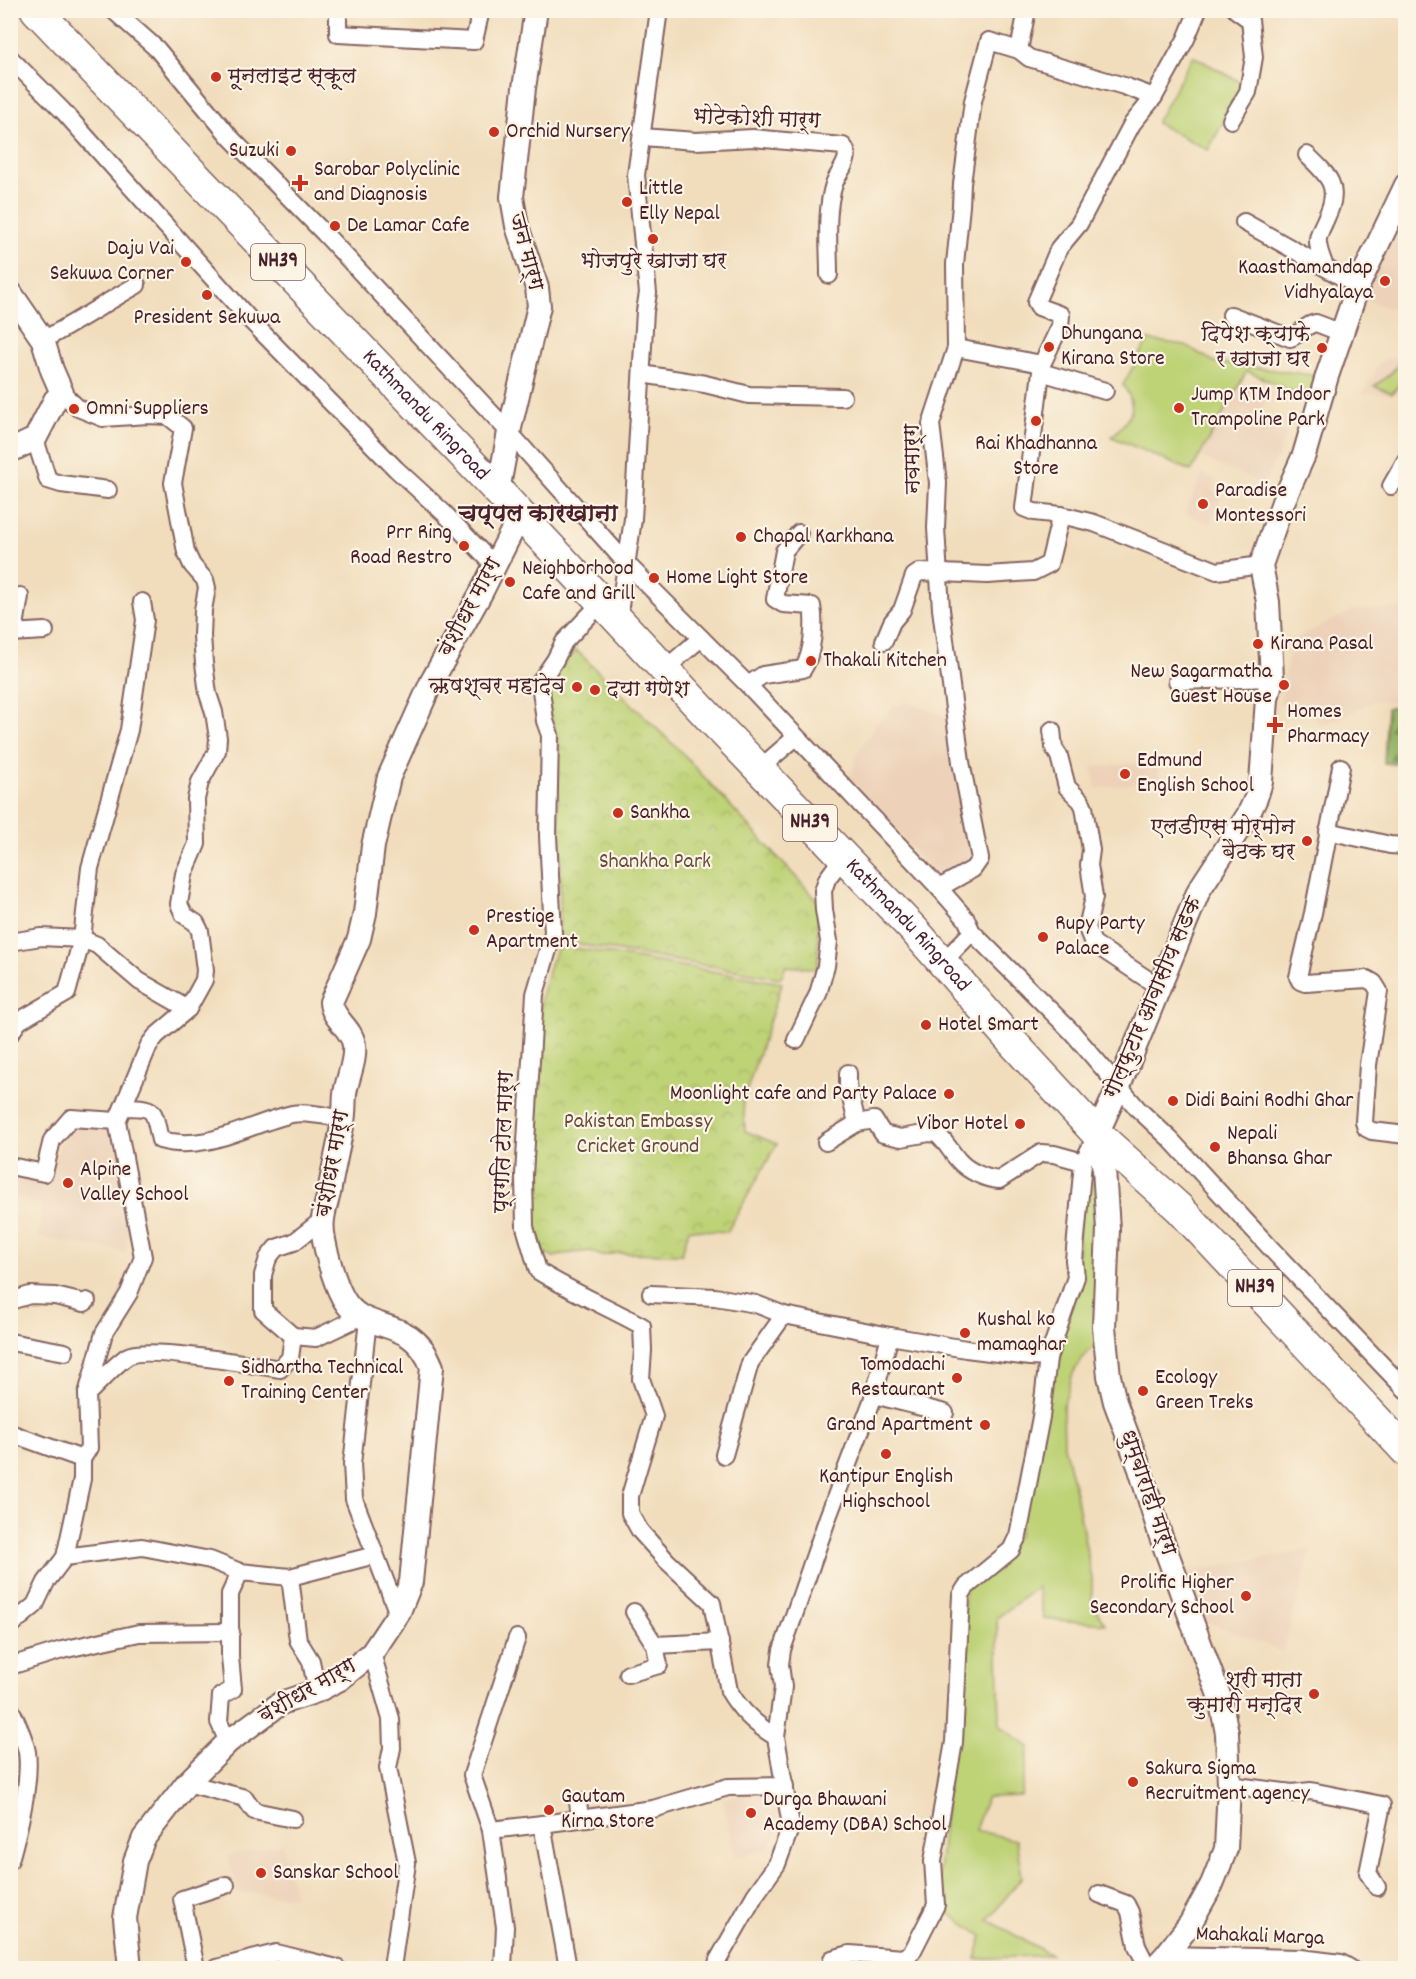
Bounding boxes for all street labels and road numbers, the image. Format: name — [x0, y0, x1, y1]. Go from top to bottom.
street label: भोटेकोशी मार्ग — [691, 102, 822, 138]
street label: जन मार्ग — [500, 209, 551, 295]
road number: NH39 — [251, 244, 305, 280]
street label: Kathmandu Ringroad — [354, 342, 496, 488]
street label: नवमार्ग — [898, 423, 930, 495]
street label: बंशीधर मार्ग — [431, 551, 511, 664]
road number: NH39 — [783, 805, 837, 841]
street label: Kathmandu Ringroad — [838, 852, 977, 999]
street label: गोल्फुटार आवासीय सडक — [1097, 891, 1211, 1105]
street label: प्रगति टोल मार्ग — [487, 1069, 523, 1214]
street label: बंशीधर मार्ग — [308, 1107, 359, 1221]
road number: NH39 — [1228, 1270, 1282, 1306]
street label: धुम्बाराही मार्ग — [1111, 1426, 1183, 1561]
street label: बंशीधर मार्ग — [252, 1650, 364, 1733]
street label: Mahakali Marga — [1195, 1919, 1325, 1955]

